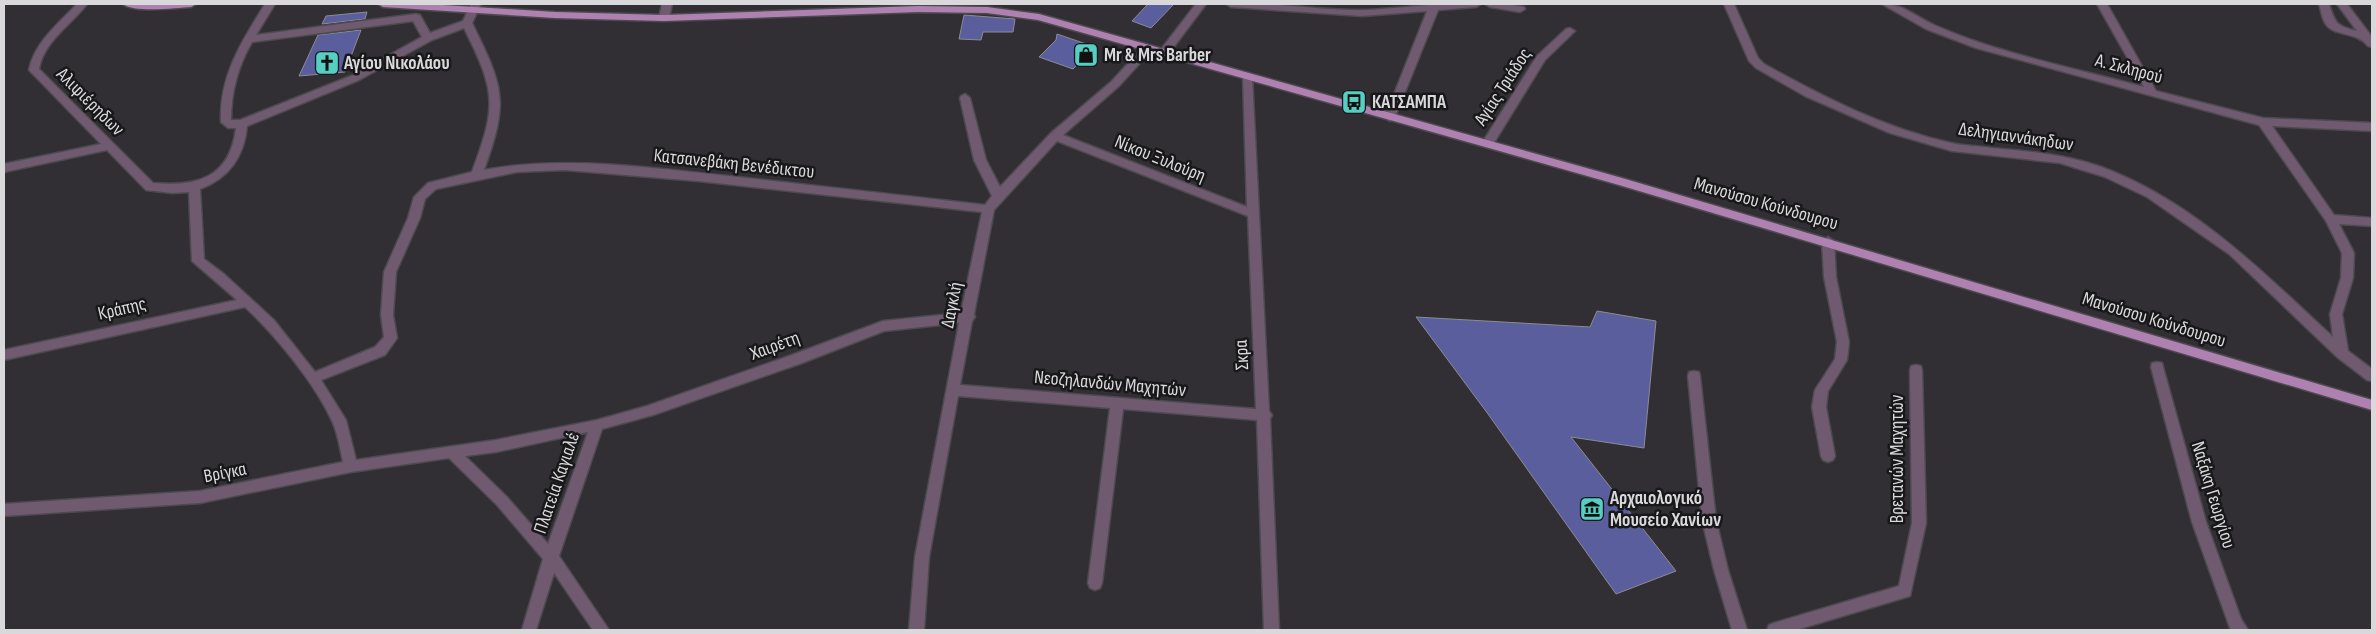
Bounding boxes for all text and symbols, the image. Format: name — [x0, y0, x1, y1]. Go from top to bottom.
shop icon: Mr & Mrs Barber — [1073, 42, 1099, 68]
place label: Mr & Mrs Barber — [1104, 44, 1211, 67]
street label: Αγίας Τριάδος — [1469, 44, 1537, 131]
street label: Α. Σκληρού — [2092, 49, 2165, 89]
church icon: Αγίου Νικολάου — [314, 50, 340, 76]
place label: Αγίου Νικολάου — [343, 52, 450, 75]
street label: Αλιφιέρηδων — [51, 63, 129, 141]
bus stop icon: ΚΑΤΣΑΜΠΑ — [1341, 89, 1367, 115]
place label: ΚΑΤΣΑΜΠΑ — [1372, 91, 1447, 114]
street label: Δεληγιαννάκηδων — [1957, 118, 2075, 157]
street label: Νίκου Ξυλούρη — [1111, 130, 1209, 188]
street label: Κατσανεβάκη Βενέδικτου — [653, 144, 815, 184]
street label: Μανούσου Κούνδουρου — [1691, 172, 1841, 236]
street label: Δαγκλή — [936, 280, 968, 330]
street label: Μανούσου Κούνδουρου — [2080, 287, 2228, 353]
street label: Κράπης — [96, 292, 148, 326]
street label: Χαιρέτη — [746, 326, 803, 366]
street label: Σκρα — [1230, 339, 1254, 371]
street label: Νεοζηλανδών Μαχητών — [1033, 366, 1187, 402]
street label: Βρετανών Μαχητών — [1886, 394, 1909, 523]
street label: Πλατεία Καγιαλέ — [529, 429, 585, 537]
street label: Ναξάκη Γεωργίου — [2186, 439, 2240, 551]
street label: Βρίγκα — [202, 458, 248, 488]
place label: Αρχαιολογικό Μουσείο Χανίων — [1609, 487, 1721, 532]
museum icon: Αρχαιολογικό Μουσείο Χανίων — [1579, 496, 1605, 522]

